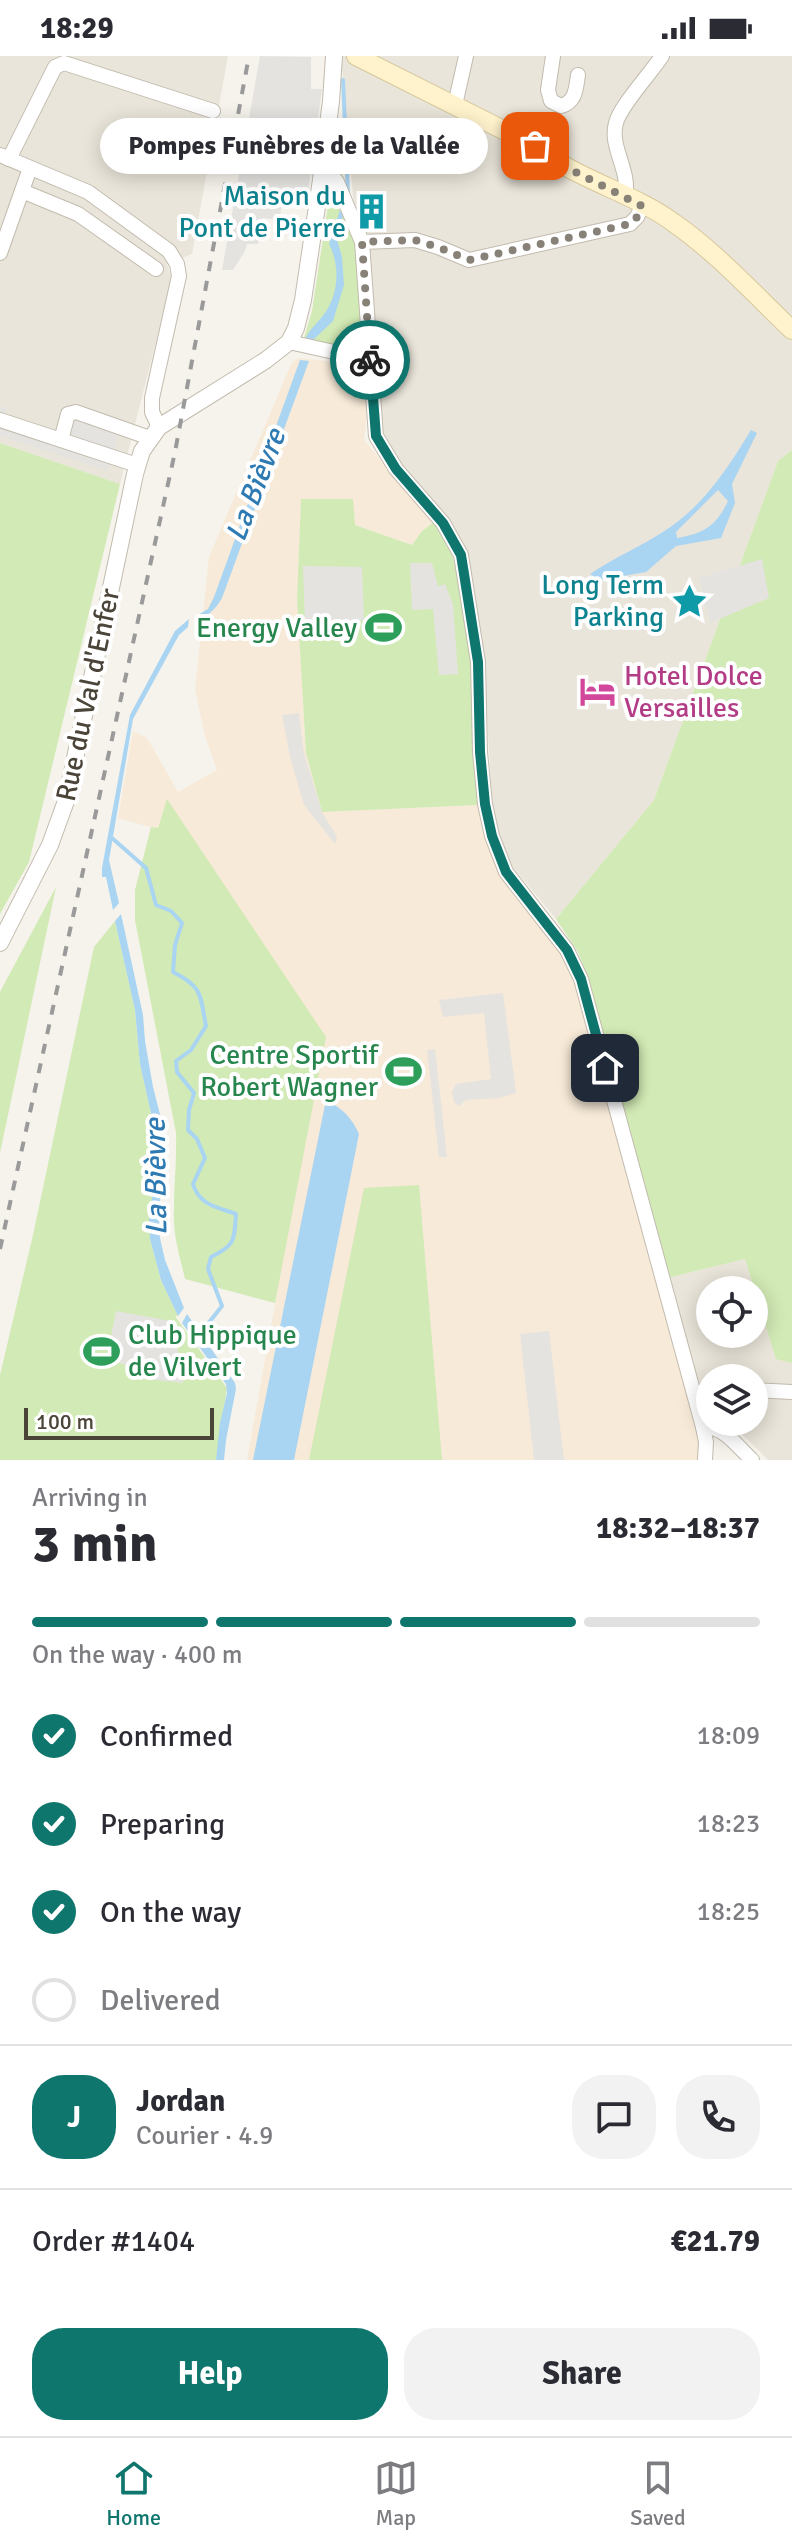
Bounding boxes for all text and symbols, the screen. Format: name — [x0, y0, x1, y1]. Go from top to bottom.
text: 18:29 — [40, 10, 114, 47]
pin — [501, 112, 569, 180]
callout: Pompes Funèbres de la Vallée — [99, 118, 487, 174]
icon: bag — [513, 124, 557, 168]
text: Pompes Funèbres de la Vallée — [128, 130, 460, 162]
place label: Maison du Pont de Pierre — [178, 179, 346, 245]
building icon: Maison du Pont de Pierre — [353, 193, 391, 231]
courier — [330, 320, 410, 400]
icon: bike — [348, 338, 392, 382]
water label: La Bièvre — [218, 422, 295, 546]
place label: Long Term Parking — [541, 568, 664, 634]
place icon: Long Term Parking — [671, 582, 709, 620]
street label: Rue du Val d'Enfer — [49, 585, 127, 804]
sports icon: Energy Valley — [364, 609, 402, 647]
place label: Energy Valley — [196, 611, 357, 645]
place label: Hotel Dolce Versailles — [624, 659, 763, 725]
hotel icon: Hotel Dolce Versailles — [579, 673, 617, 711]
pin — [571, 1034, 639, 1102]
place label: Centre Sportif Robert Wagner — [200, 1038, 380, 1104]
icon: home — [583, 1046, 627, 1090]
sports icon: Centre Sportif Robert Wagner — [385, 1052, 423, 1090]
water label: La Bièvre — [136, 1116, 176, 1236]
map controls — [696, 1276, 768, 1436]
button: locate — [696, 1276, 768, 1348]
place label: Club Hippique de Vilvert — [128, 1318, 297, 1384]
sports icon: Club Hippique de Vilvert — [83, 1332, 121, 1370]
button: layers — [696, 1364, 768, 1436]
scale bar — [24, 1404, 214, 1440]
text: 100 m — [36, 1408, 94, 1435]
text: Arriving in — [32, 1482, 148, 1514]
text: 18:32–18:37 — [596, 1510, 760, 1547]
text: 3 min — [32, 1512, 158, 1576]
text: On the way · 400 m — [32, 1639, 242, 1671]
icon: check — [32, 1714, 76, 1758]
text: Confirmed — [100, 1718, 233, 1755]
text: 18:09 — [697, 1720, 760, 1752]
icon: check — [32, 1802, 76, 1846]
text: Preparing — [100, 1806, 225, 1843]
text: 18:23 — [697, 1808, 760, 1840]
icon: check — [32, 1890, 76, 1934]
text: On the way — [100, 1894, 241, 1931]
text: 18:25 — [697, 1896, 760, 1928]
text: Delivered — [100, 1982, 221, 2019]
button: chat — [572, 2075, 656, 2159]
button: phone — [676, 2075, 760, 2159]
text: Jordan — [136, 2083, 225, 2120]
text: J — [67, 2099, 81, 2136]
text: Courier · 4.9 — [136, 2120, 273, 2152]
text: Order #1404 — [32, 2223, 195, 2260]
text: €21.79 — [670, 2223, 760, 2260]
button: Help — [32, 2328, 388, 2420]
button: Share — [404, 2328, 760, 2420]
tab: Home — [106, 2456, 161, 2531]
tab: Map — [374, 2456, 418, 2531]
tab: Saved — [630, 2456, 686, 2531]

